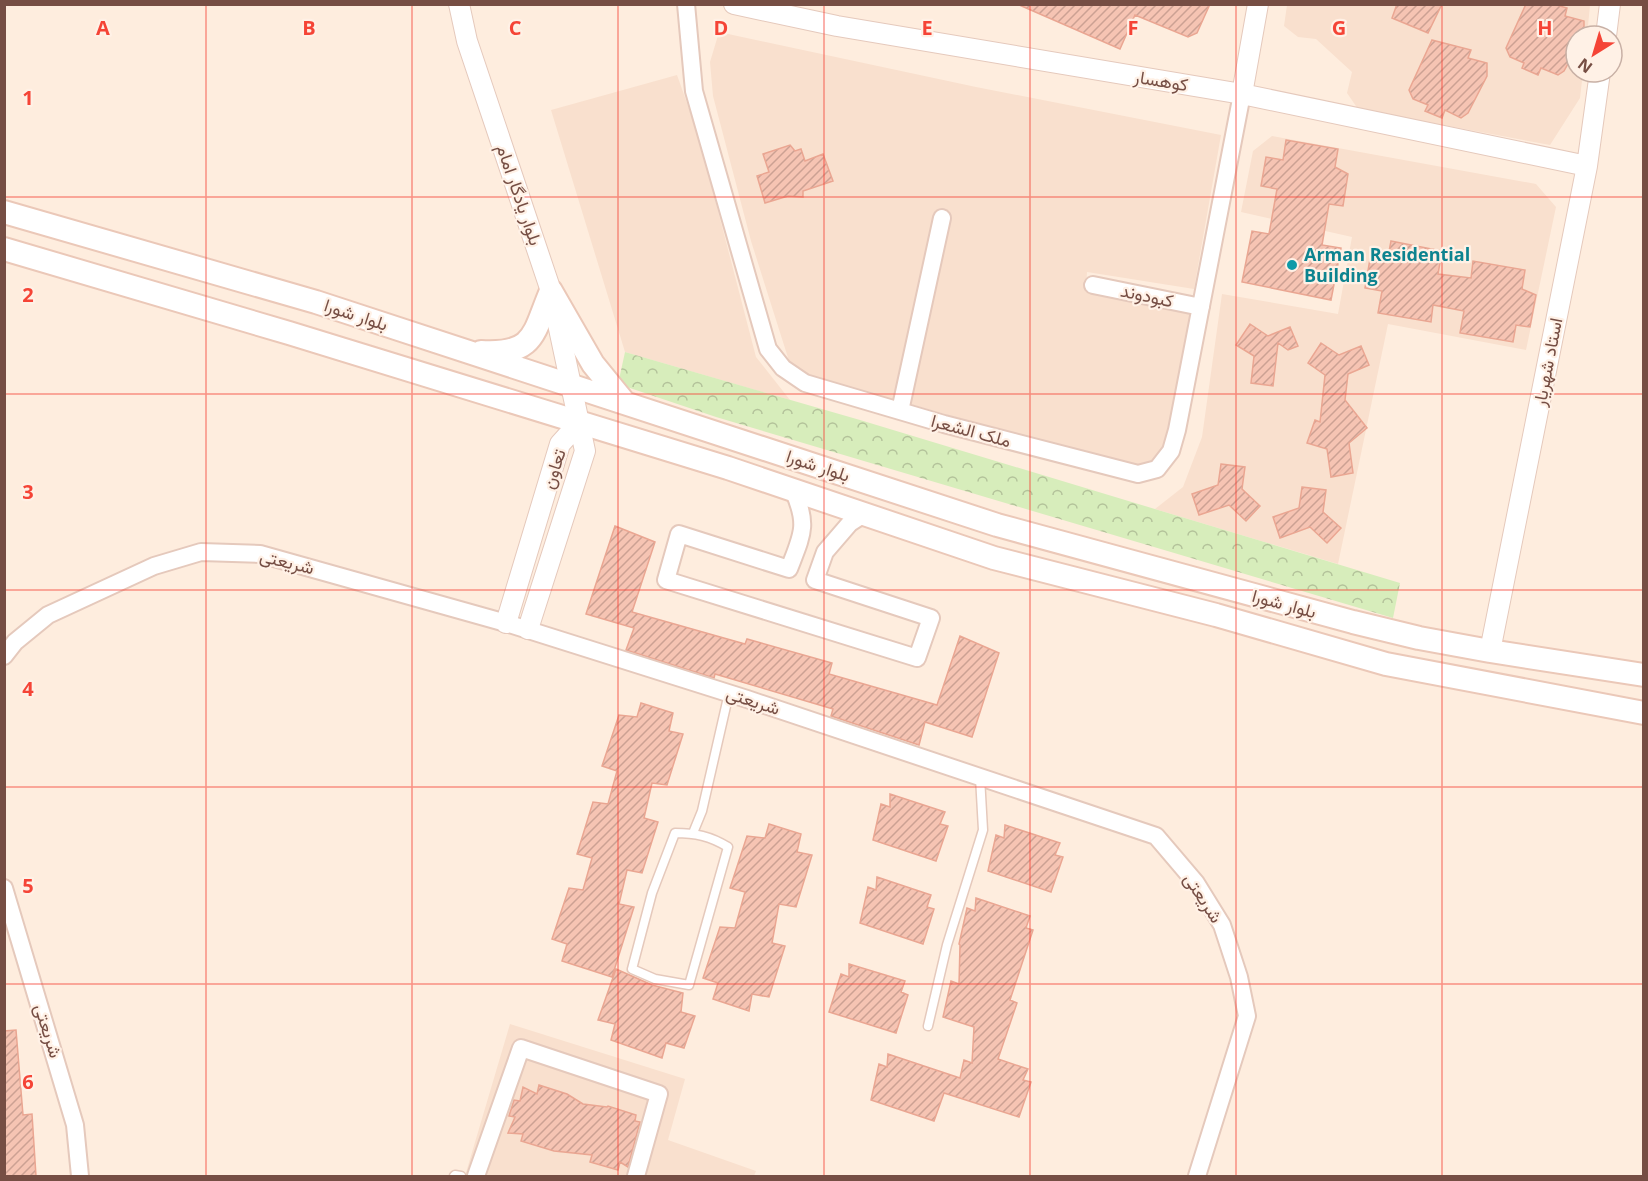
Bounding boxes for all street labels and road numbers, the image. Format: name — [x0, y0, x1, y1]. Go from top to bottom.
street label: کوهسار — [1131, 64, 1190, 96]
street label: بلوار یادگار امام — [490, 141, 548, 249]
street label: کبودوند — [1119, 278, 1176, 312]
street label: بلوار شورا — [322, 293, 391, 336]
street label: استاد شهریار — [1526, 315, 1567, 409]
street label: ملک الشعرا — [929, 408, 1014, 452]
street label: بلوار شورا — [784, 444, 853, 487]
street label: تعاون — [535, 446, 571, 492]
street label: شریعتی — [258, 543, 317, 579]
street label: بلوار شورا — [1250, 583, 1319, 623]
street label: شریعتی — [723, 680, 783, 720]
street label: شریعتی — [1179, 868, 1229, 927]
street label: شریعتی — [29, 1001, 68, 1061]

